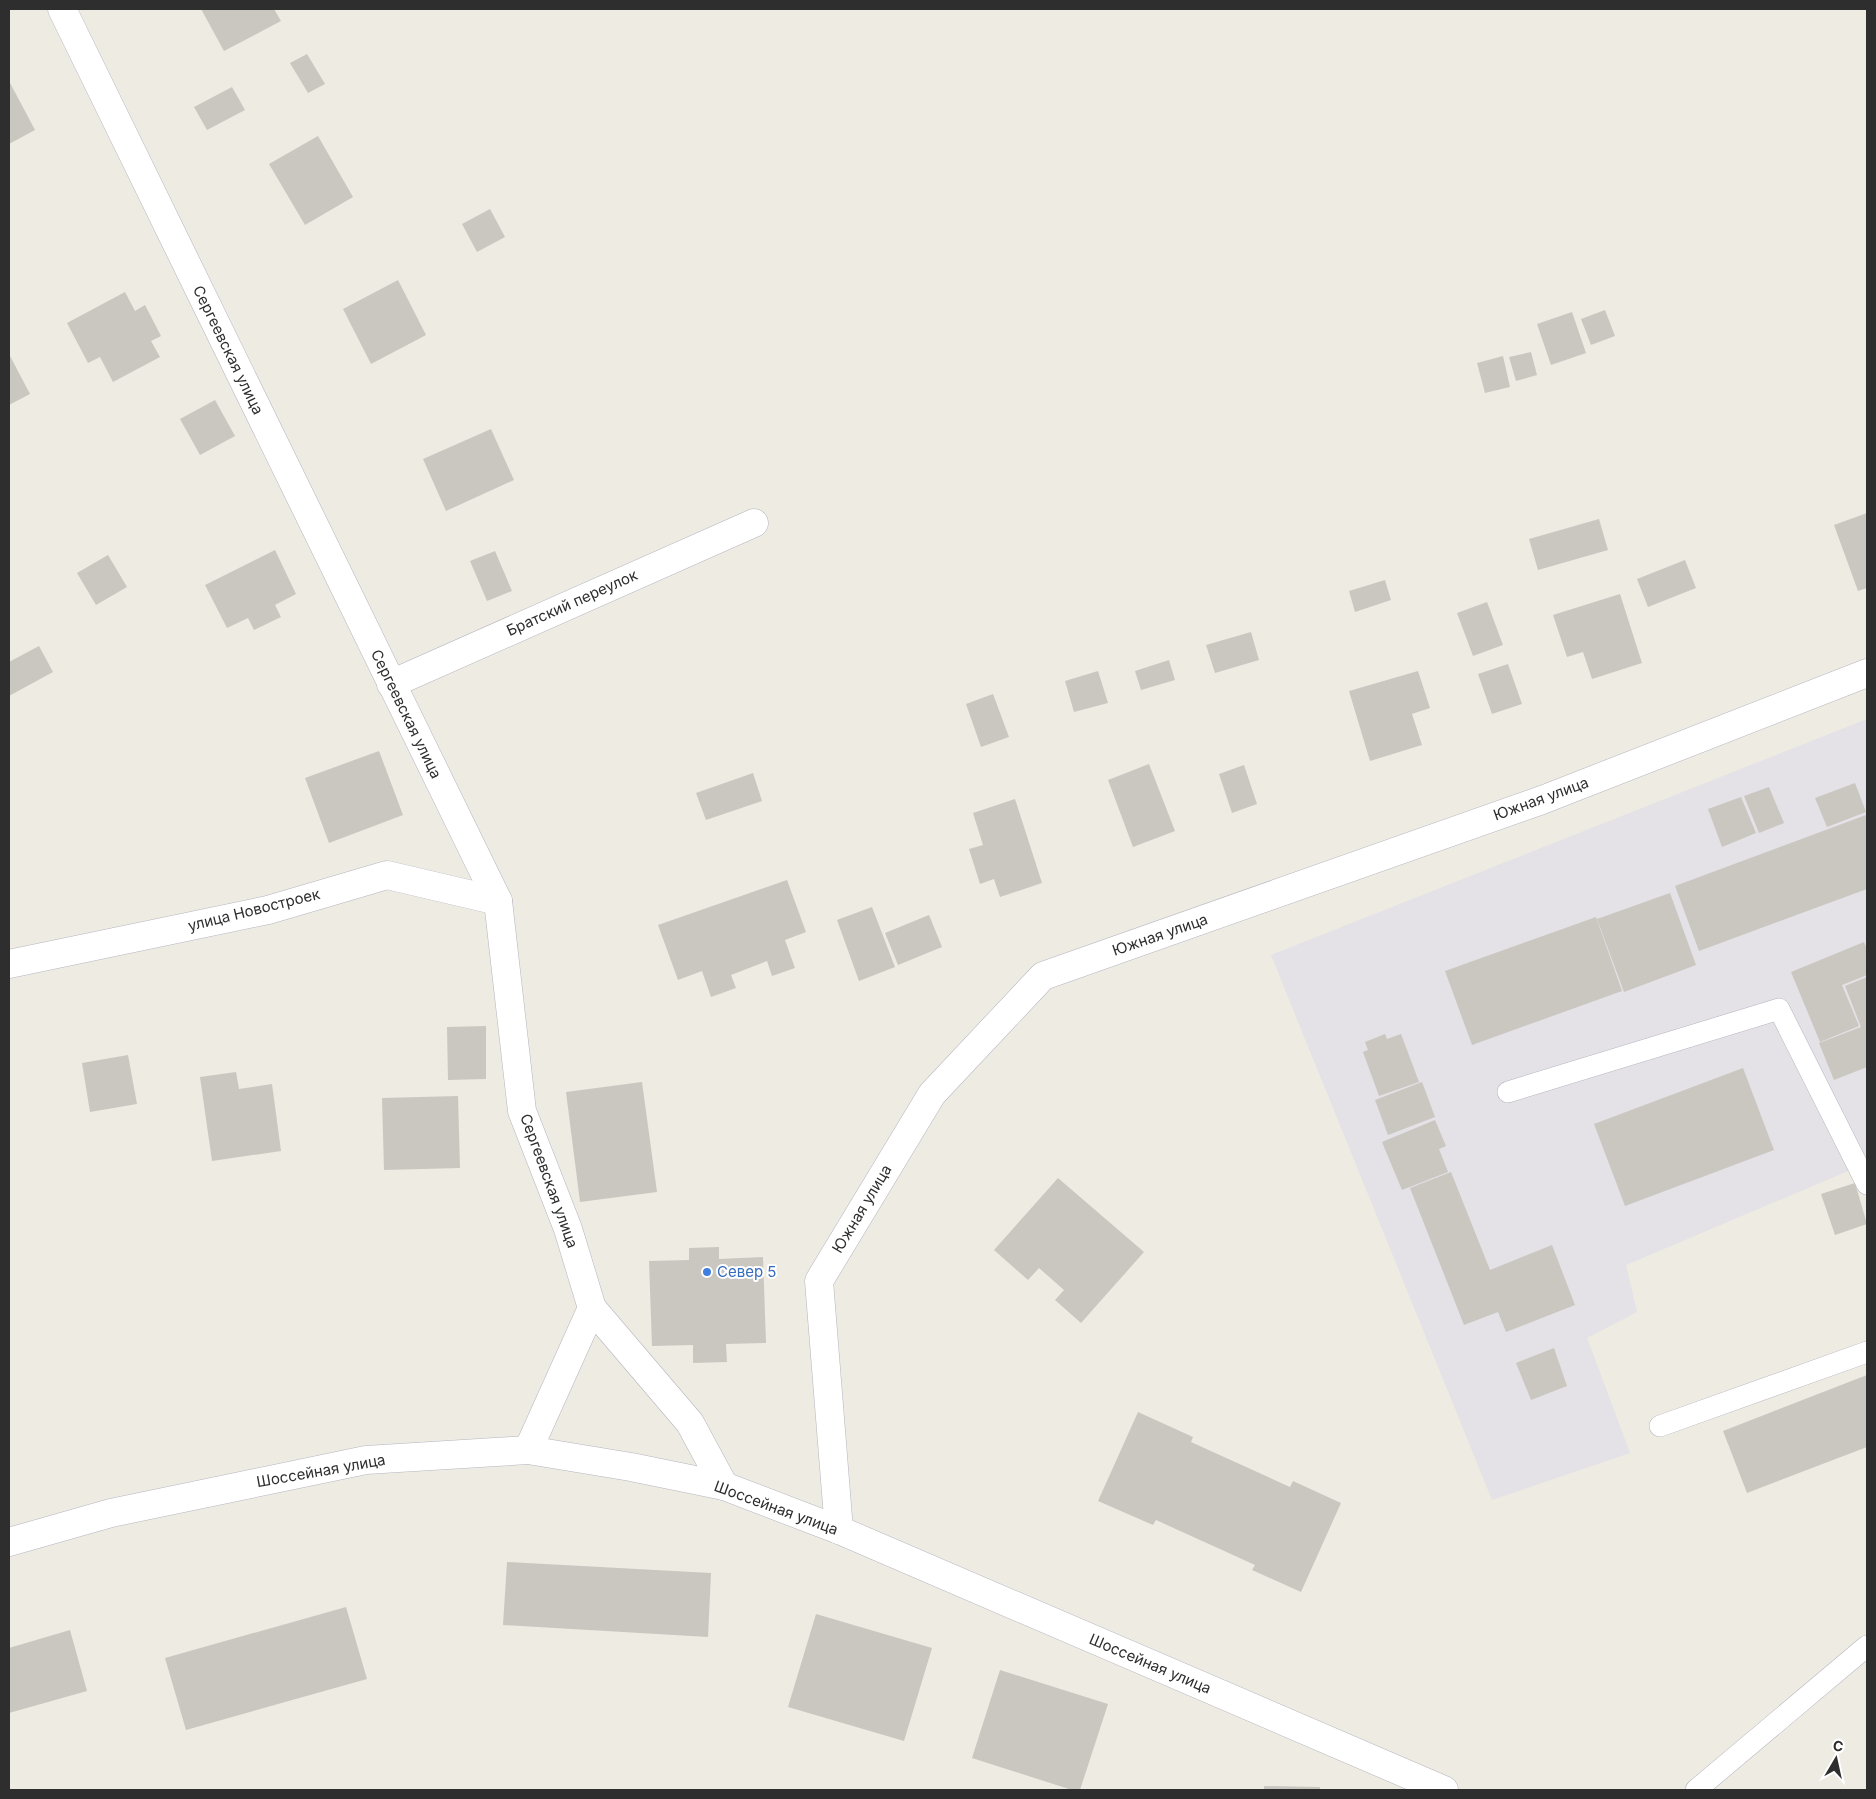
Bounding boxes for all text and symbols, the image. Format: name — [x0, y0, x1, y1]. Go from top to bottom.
street label: Сергеевская улица — [189, 282, 268, 418]
street label: Братский переулок — [503, 565, 640, 640]
street label: Сергеевская улица — [367, 646, 446, 782]
street label: Южная улица — [1491, 773, 1591, 825]
street label: улица Новостроек — [186, 884, 322, 935]
street label: Южная улица — [1110, 909, 1210, 960]
street label: Сергеевская улица — [516, 1111, 583, 1251]
street label: Южная улица — [828, 1161, 895, 1256]
place label: Север 5 — [717, 1262, 776, 1281]
marker: Север 5 — [701, 1266, 713, 1278]
street label: Шоссейная улица — [255, 1450, 387, 1491]
street label: Шоссейная улица — [712, 1476, 841, 1539]
street label: Шоссейная улица — [1086, 1629, 1214, 1698]
north arrow — [1811, 1734, 1861, 1784]
text: С — [1832, 1736, 1845, 1755]

